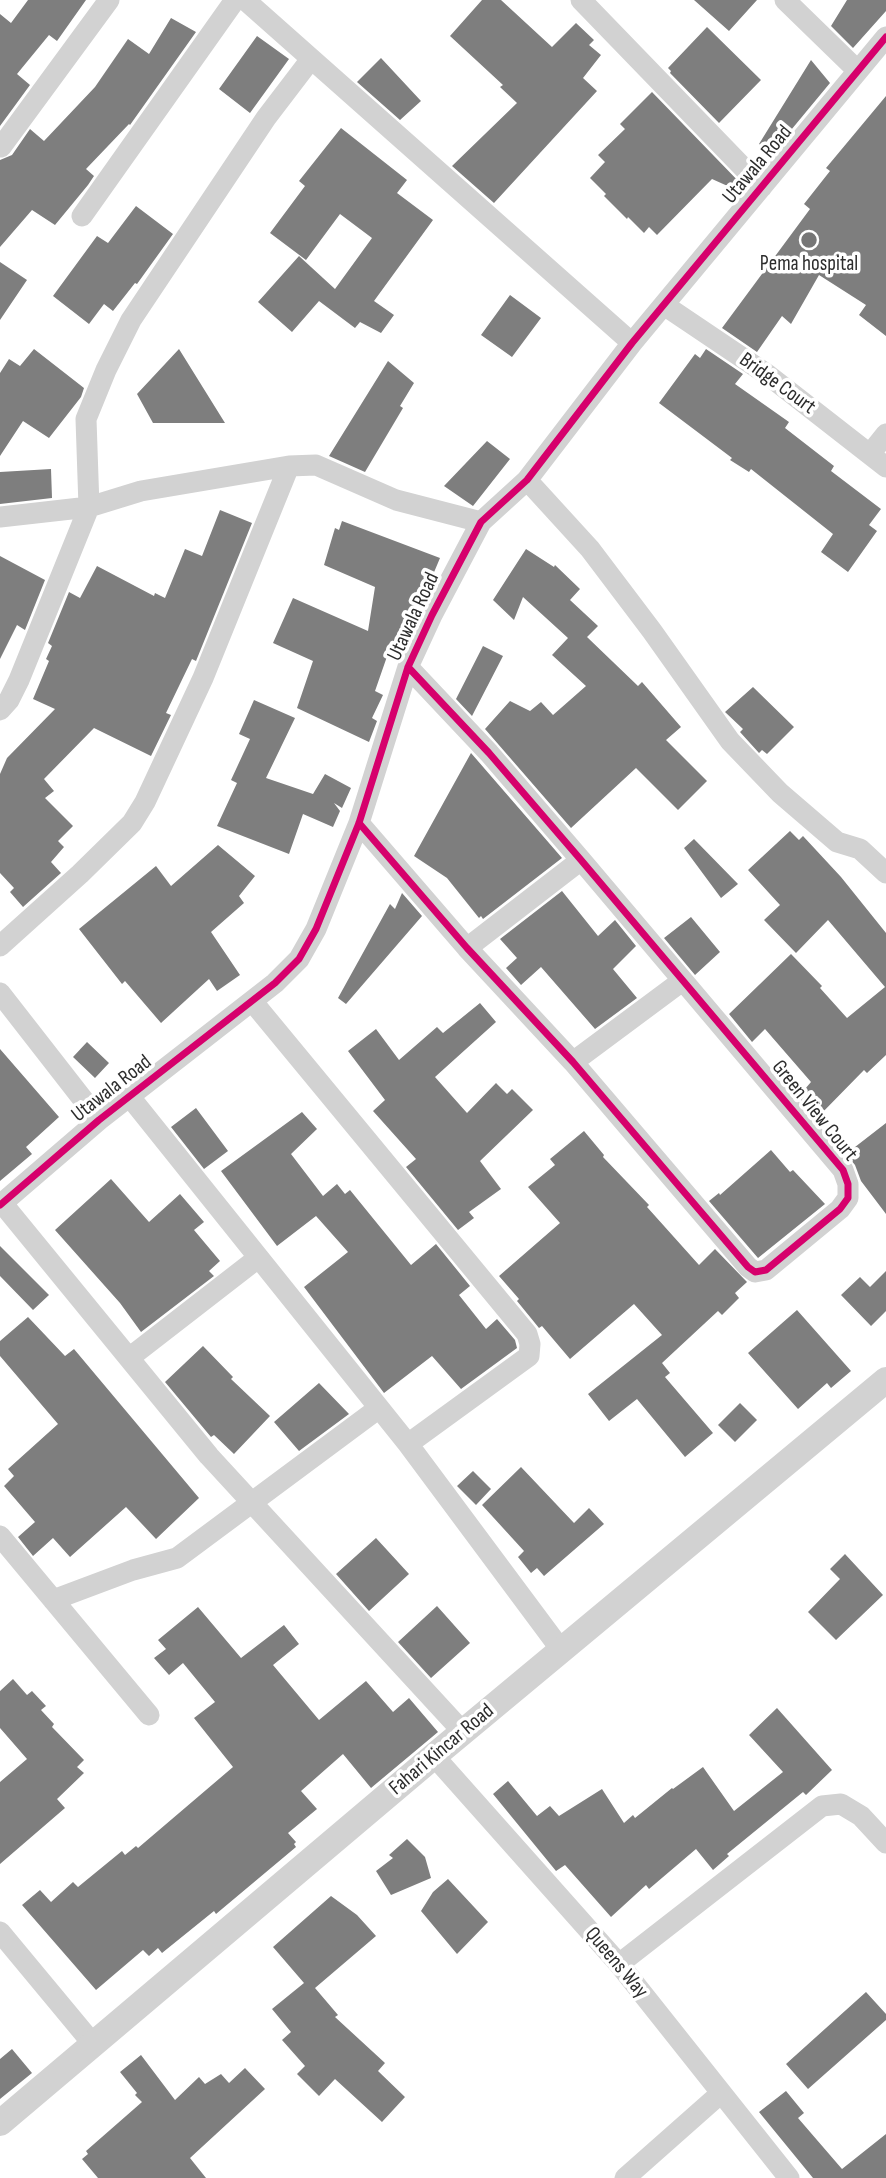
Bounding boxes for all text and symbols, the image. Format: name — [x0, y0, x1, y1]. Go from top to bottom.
street label: Utawala Road — [718, 121, 798, 209]
marker: Pema hospital — [799, 230, 819, 250]
place label: Pema hospital — [760, 252, 858, 278]
street label: Bridge Court — [734, 348, 820, 420]
street label: Utawala Road — [383, 569, 445, 665]
street label: Utawala Road — [67, 1050, 157, 1128]
street label: Green View Court — [766, 1055, 862, 1167]
street label: Fahari Kincar Road — [384, 1699, 500, 1801]
street label: Queens Way — [579, 1922, 653, 2004]

